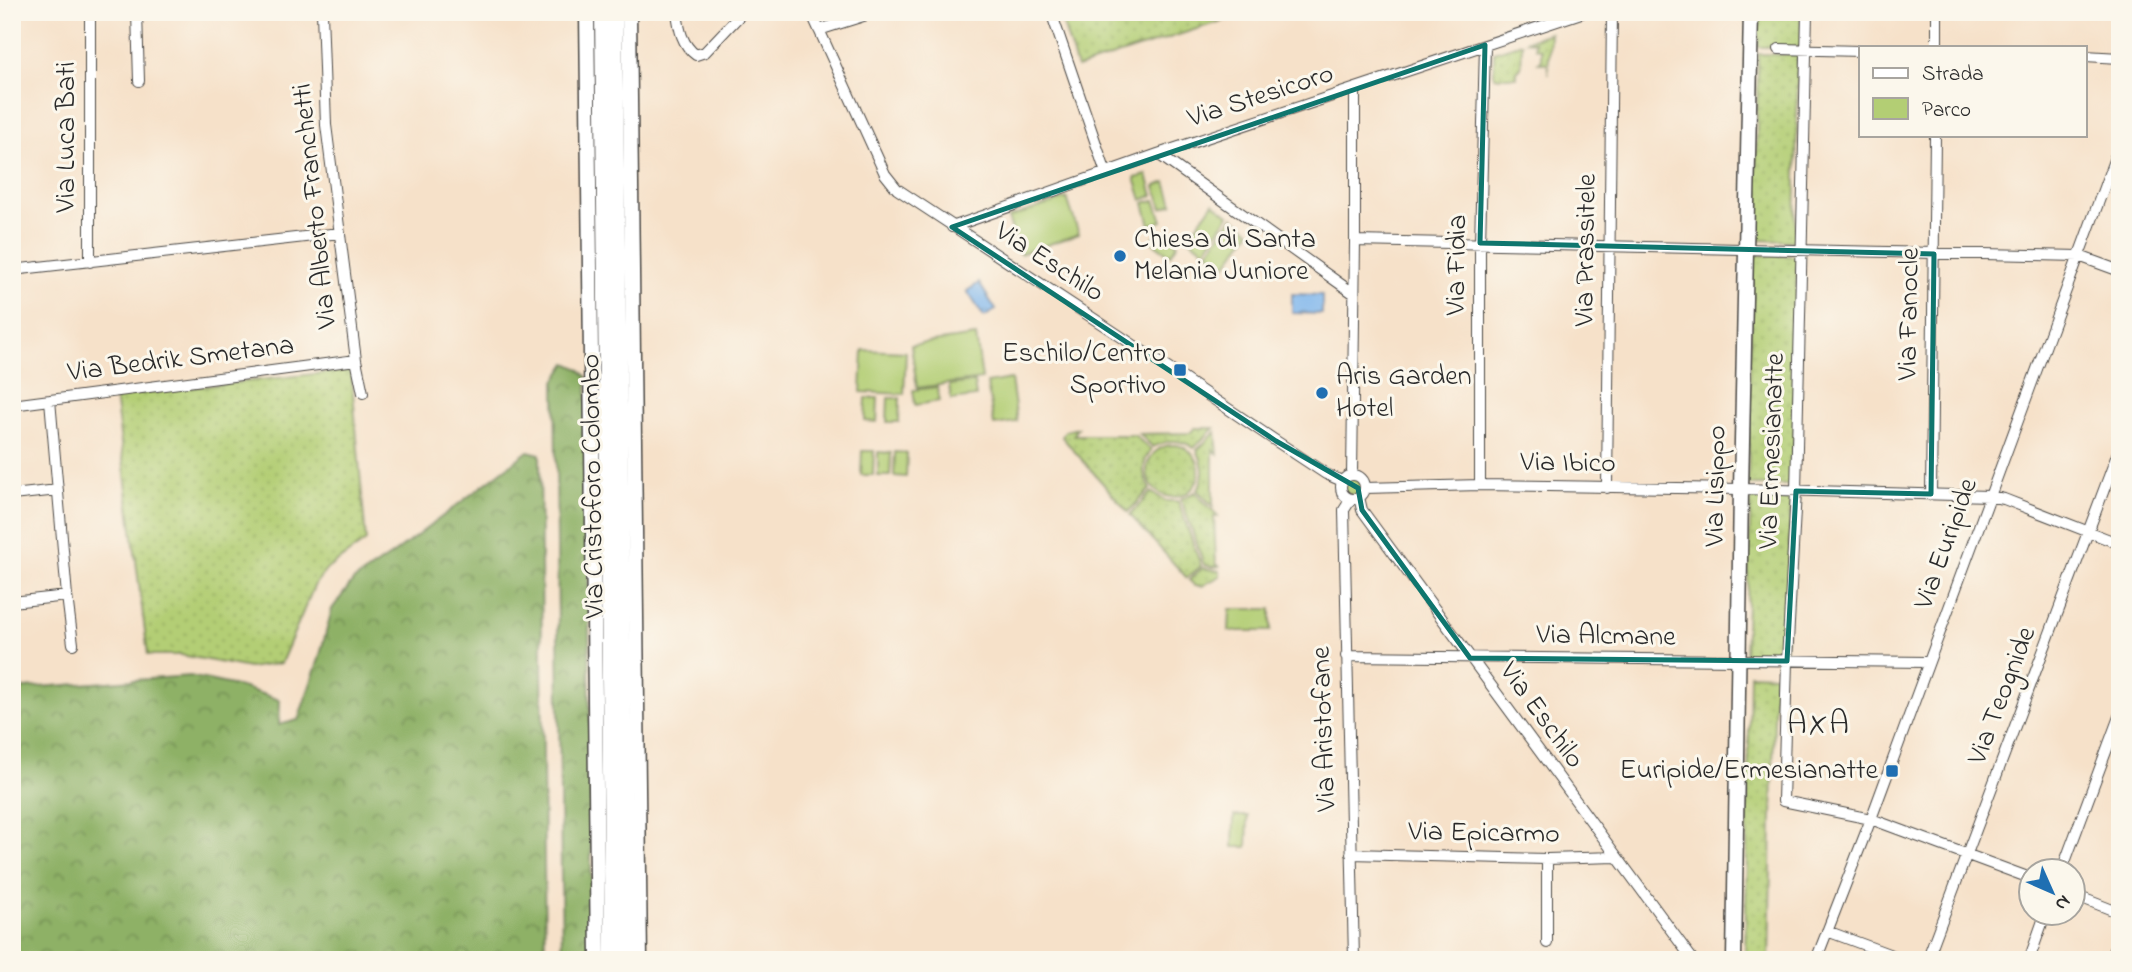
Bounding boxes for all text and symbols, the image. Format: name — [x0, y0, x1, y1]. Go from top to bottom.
legend — [1859, 46, 2086, 136]
street label: Via Stesicoro — [1182, 54, 1339, 140]
text: Strada — [1922, 60, 1984, 90]
street label: Via Luca Bati — [47, 62, 88, 213]
street label: Via Alberto Franchetti — [283, 81, 349, 332]
text: Parco — [1922, 96, 1971, 126]
street label: Via Prassitele — [1565, 173, 1609, 328]
street label: Via Eschilo — [985, 212, 1112, 314]
street label: Via Fidia — [1437, 214, 1479, 317]
place label: Chiesa di Santa Melania Juniore — [1134, 220, 1316, 293]
street label: Via Fanocle — [1888, 247, 1932, 382]
marker: Chiesa di Santa Melania Juniore — [1112, 248, 1128, 264]
street label: Via Bedrik Smetana — [65, 326, 296, 394]
place label: Eschilo/Centro Sportivo — [1002, 334, 1166, 407]
street label: Via Ermesianatte — [1749, 352, 1797, 551]
street label: Via Cristoforo Colombo — [571, 353, 617, 620]
place label: Aris Garden Hotel — [1336, 357, 1472, 430]
marker: Eschilo/Centro Sportivo — [1172, 362, 1188, 378]
marker: Aris Garden Hotel — [1314, 385, 1330, 401]
street label: Via Lisippo — [1695, 425, 1739, 548]
street label: Via Ibico — [1519, 443, 1616, 485]
street label: Via Euripide — [1904, 472, 1990, 616]
street label: Via Alcmane — [1535, 615, 1676, 659]
street label: Via Teognide — [1958, 621, 2048, 772]
street label: Via Aristofane — [1302, 645, 1348, 813]
street label: Via Eschilo — [1488, 653, 1594, 778]
district label: AXA — [1787, 702, 1851, 749]
place label: Euripide/Ermesianatte — [1620, 751, 1878, 792]
marker: Euripide/Ermesianatte — [1884, 763, 1900, 779]
street label: Via Epicarmo — [1407, 812, 1560, 856]
north arrow — [2016, 856, 2086, 926]
text: N — [2048, 888, 2076, 916]

